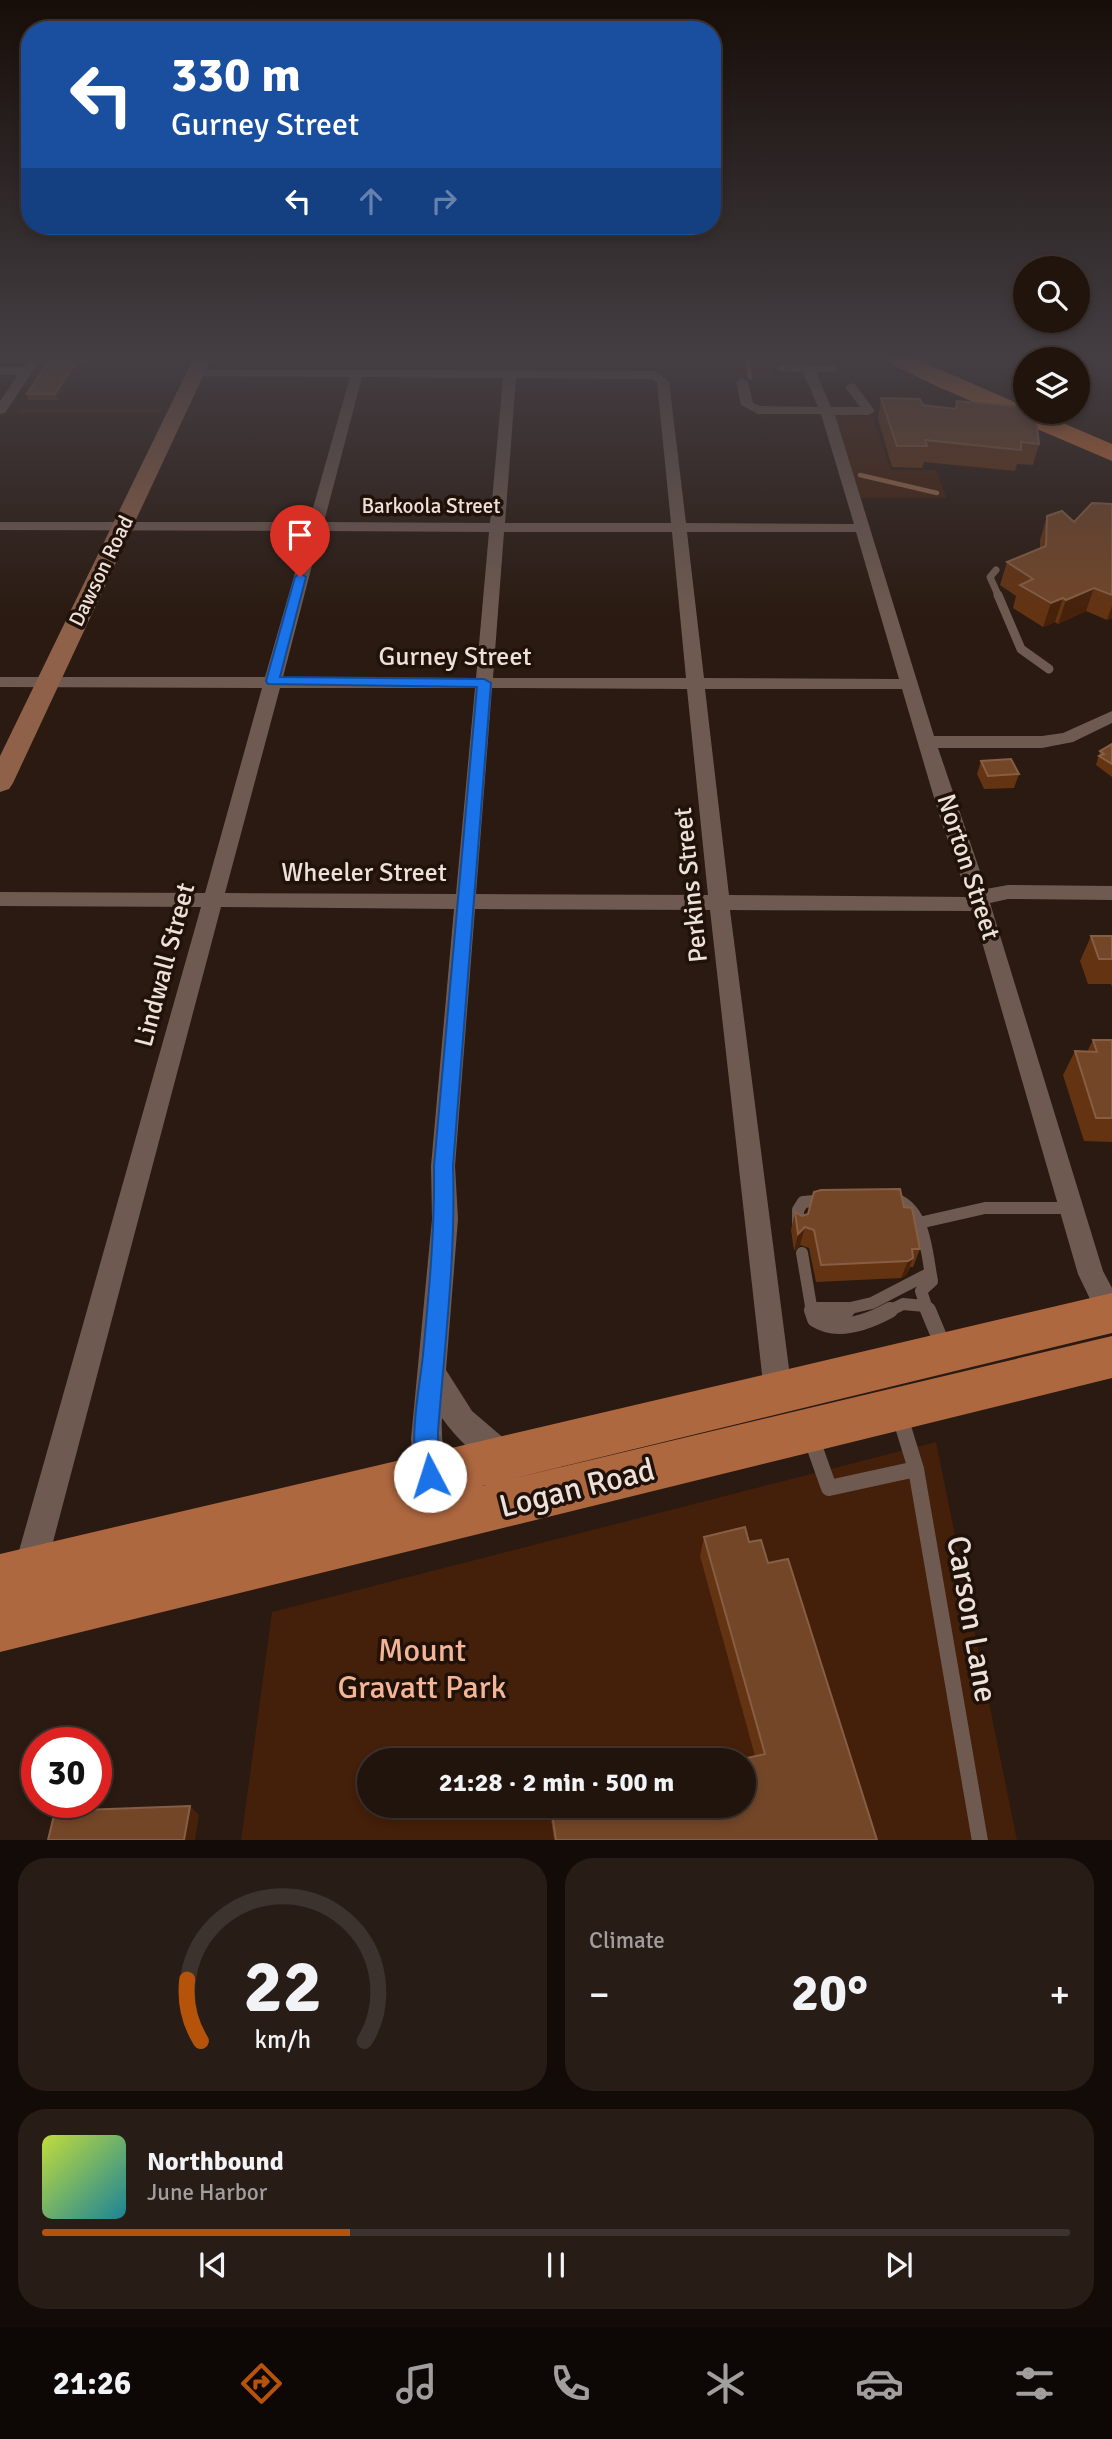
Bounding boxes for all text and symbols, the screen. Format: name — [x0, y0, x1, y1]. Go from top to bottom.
text: 330 m — [171, 45, 301, 105]
icon: left — [56, 49, 147, 140]
text: Gurney Street — [171, 105, 359, 144]
icon: left — [279, 182, 317, 220]
icon: ahead — [352, 182, 390, 220]
icon: right — [425, 182, 463, 220]
map controls — [1013, 256, 1090, 424]
button: search — [1013, 256, 1090, 333]
button: layers — [1013, 347, 1090, 424]
street label: Barkoola Street — [361, 493, 501, 519]
pin — [270, 505, 330, 577]
street label: Dawson Road — [63, 511, 139, 631]
icon: arrive — [281, 516, 319, 554]
street label: Gurney Street — [379, 641, 532, 673]
street label: Norton Street — [929, 790, 1007, 944]
street label: Perkins Street — [667, 806, 715, 964]
street label: Wheeler Street — [281, 857, 447, 889]
street label: Lindwall Street — [128, 880, 202, 1050]
position arrow — [393, 1439, 467, 1513]
street label: Logan Road — [495, 1450, 659, 1526]
street label: Carson Lane — [938, 1533, 1006, 1705]
park label: Mount Gravatt Park — [337, 1631, 507, 1707]
speed limit sign: 30 — [21, 1727, 112, 1818]
text: 21:28 · 2 min · 500 m — [439, 1767, 674, 1799]
text: Climate — [589, 1926, 665, 1955]
text: 22 — [243, 1943, 322, 2032]
text: 20° — [791, 1961, 868, 2025]
text: − — [589, 1971, 610, 2018]
text: + — [1049, 1971, 1070, 2018]
text: km/h — [254, 2023, 311, 2054]
text: Northbound — [147, 2146, 284, 2178]
text: June Harbor — [147, 2178, 267, 2207]
icon: previous — [194, 2246, 232, 2284]
icon: pause — [537, 2246, 575, 2284]
icon: next — [880, 2246, 918, 2284]
icon: directions — [237, 2359, 286, 2408]
icon: music — [392, 2359, 441, 2408]
icon: phone — [546, 2359, 595, 2408]
icon: climate — [701, 2359, 750, 2408]
icon: car — [855, 2359, 904, 2408]
icon: filters — [1010, 2359, 1059, 2408]
text: 21:26 — [53, 2364, 131, 2403]

